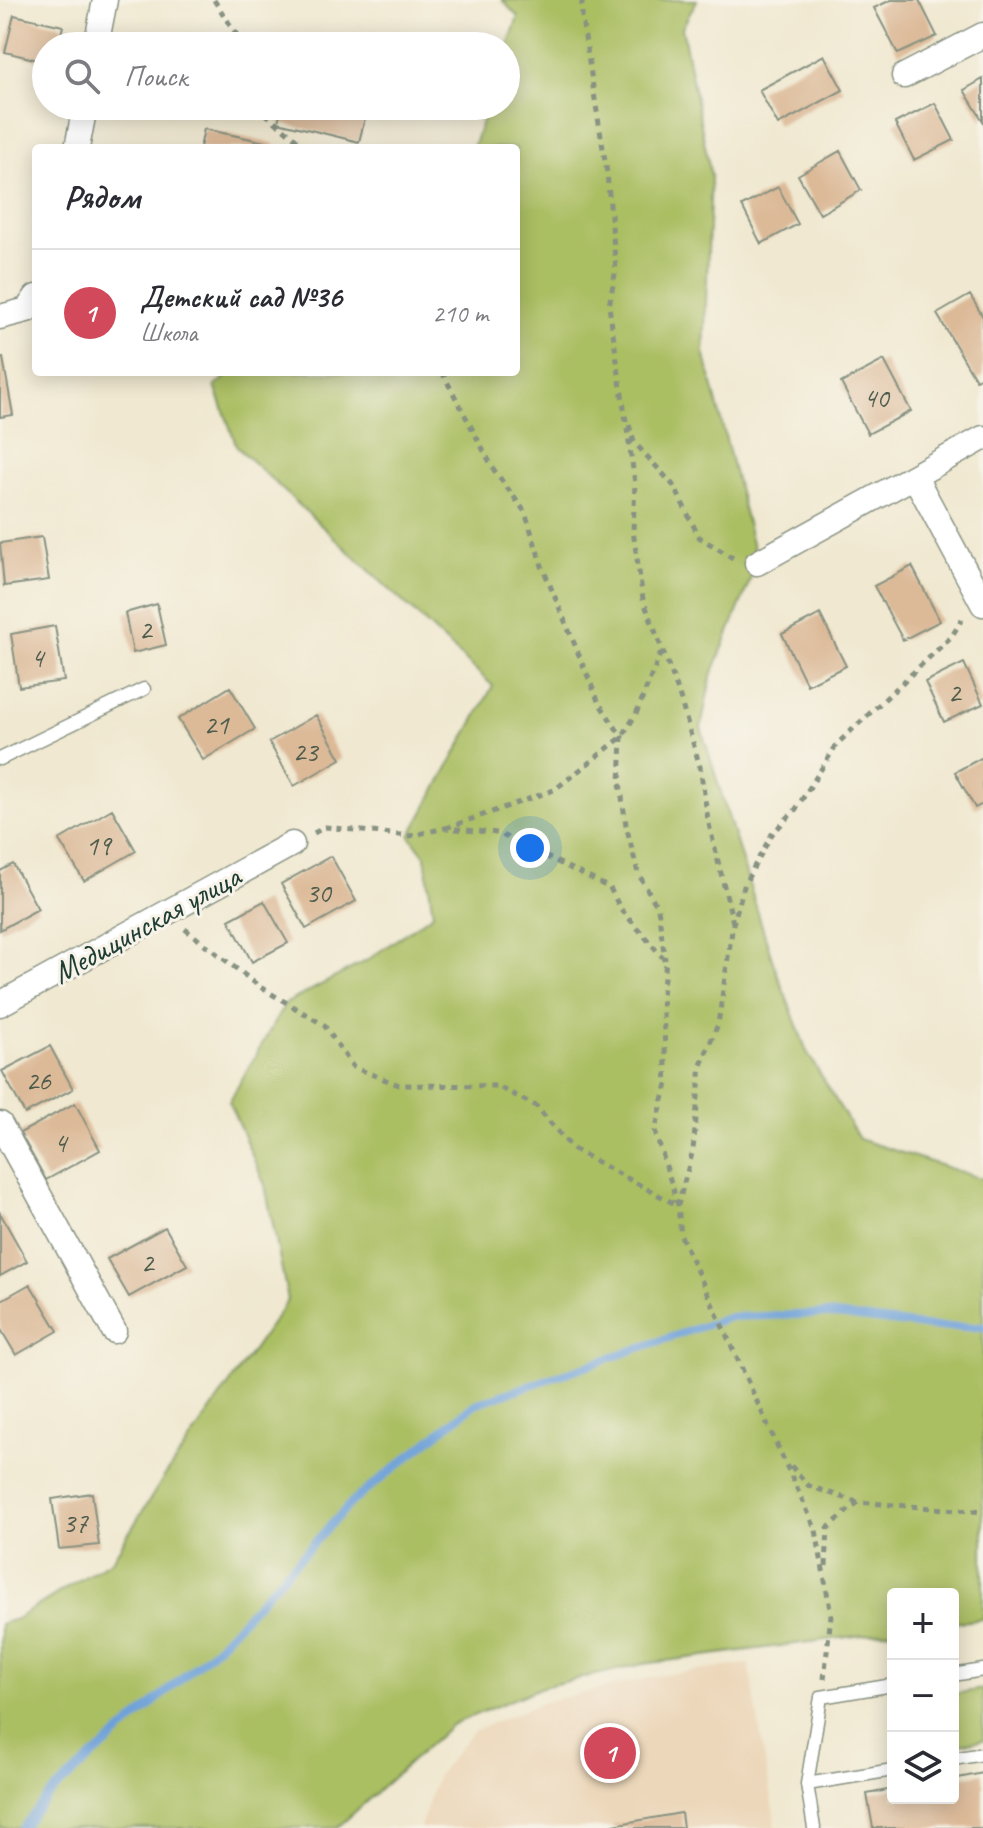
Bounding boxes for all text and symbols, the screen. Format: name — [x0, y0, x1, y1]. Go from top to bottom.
search box — [32, 32, 520, 120]
icon: search — [60, 54, 104, 98]
text: Поиск — [124, 57, 187, 95]
text: Рядом — [64, 175, 140, 218]
text: Детский сад №36 — [140, 278, 342, 316]
text: 1 — [84, 297, 96, 330]
text: 210 m — [432, 297, 488, 330]
text: Школа — [140, 316, 197, 349]
house number: 40 — [863, 380, 891, 415]
house number: 2 — [139, 612, 154, 647]
house number: 4 — [31, 640, 46, 675]
house number: 2 — [948, 675, 963, 710]
house number: 21 — [203, 707, 230, 742]
house number: 23 — [292, 734, 320, 769]
house number: 19 — [85, 828, 113, 863]
your location — [510, 828, 550, 868]
street label: Медицинская улица — [45, 855, 249, 993]
house number: 30 — [305, 875, 333, 910]
house number: 26 — [25, 1063, 52, 1098]
house number: 4 — [54, 1125, 69, 1160]
house number: 2 — [141, 1245, 156, 1280]
house number: 37 — [62, 1505, 89, 1540]
map controls — [887, 1588, 959, 1804]
button: + — [887, 1588, 959, 1660]
button: − — [887, 1660, 959, 1732]
pin: 1 — [584, 1723, 636, 1783]
button: layers — [887, 1732, 959, 1804]

